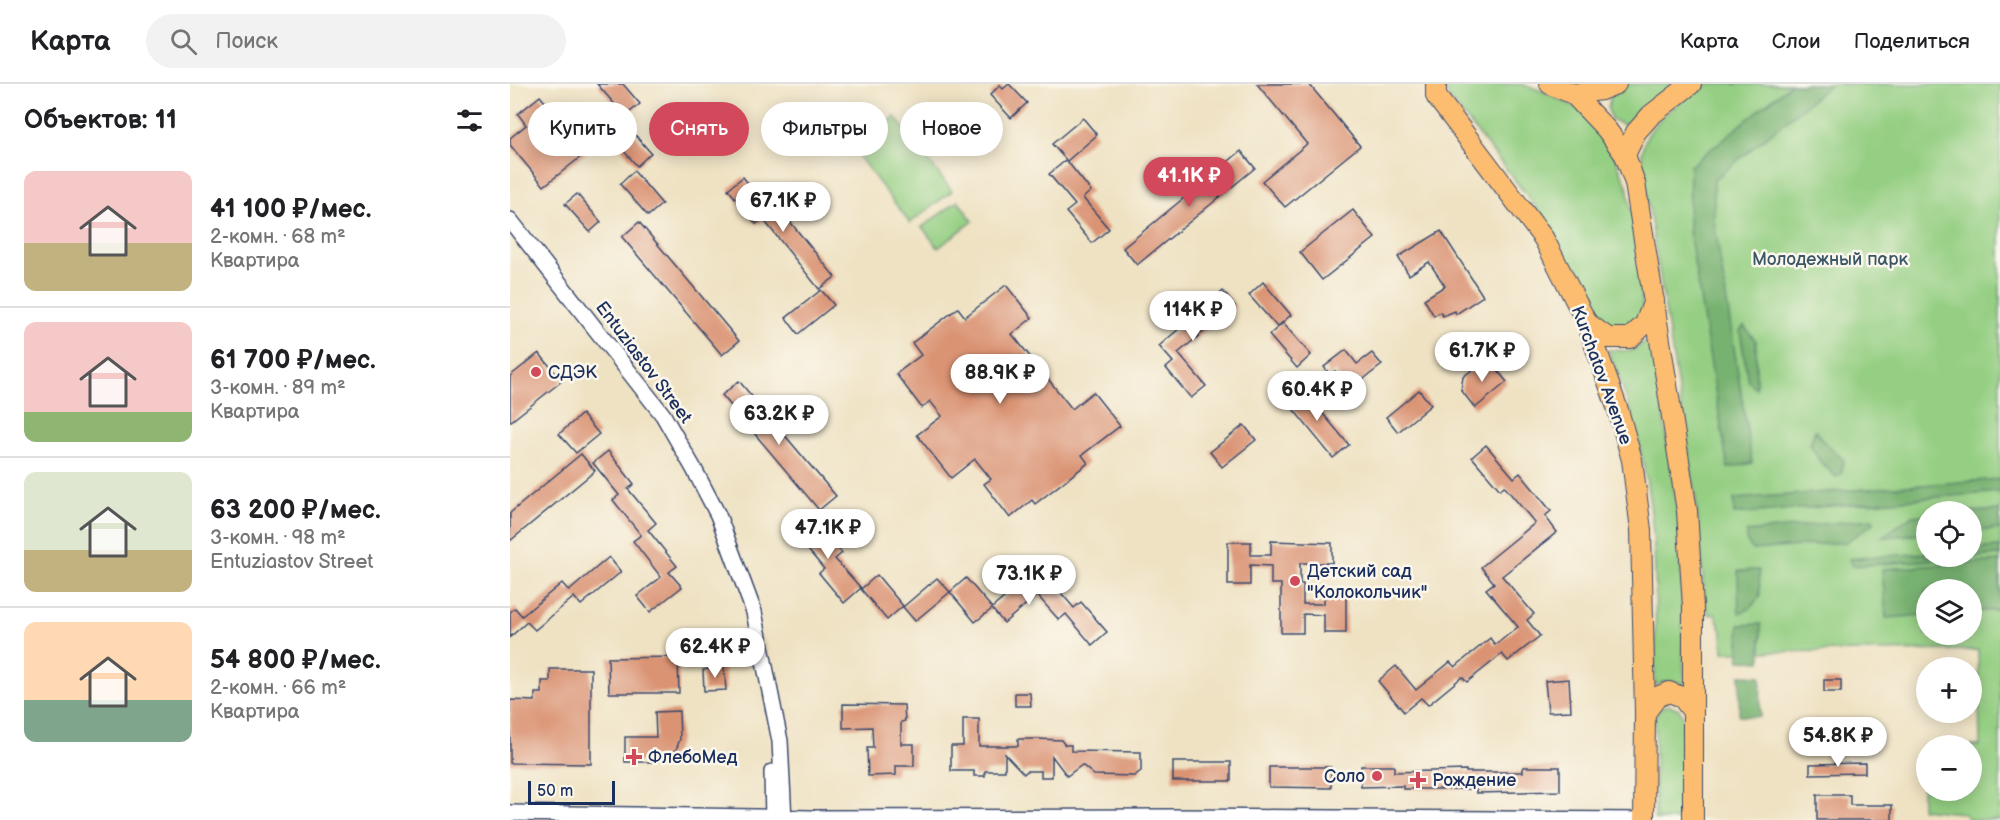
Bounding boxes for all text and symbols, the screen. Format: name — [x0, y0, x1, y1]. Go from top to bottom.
search box — [146, 14, 566, 68]
text: Карта — [30, 25, 110, 58]
icon: search — [167, 25, 200, 58]
text: Поиск — [215, 28, 278, 55]
text: Карта — [1680, 29, 1739, 54]
text: Слои — [1772, 29, 1821, 54]
text: Поделиться — [1854, 29, 1970, 54]
chip: Купить — [528, 102, 637, 156]
chip: Снять — [649, 102, 749, 156]
chip: Фильтры — [761, 102, 888, 156]
chip: Новое — [900, 102, 1003, 156]
icon: filters — [453, 104, 486, 137]
text: Объектов: 11 — [24, 105, 177, 136]
pin: 41.1K ₽ — [1134, 157, 1244, 208]
text: 41.1K ₽ — [1157, 164, 1221, 188]
pin: 67.1K ₽ — [728, 182, 838, 233]
text: 67.1K ₽ — [750, 189, 816, 213]
text: 41 100 ₽/мес. — [210, 194, 371, 225]
icon: home — [72, 195, 144, 267]
text: 2-комн. · 68 m² — [210, 225, 346, 249]
text: Квартира — [210, 249, 300, 273]
park label: Молодежный парк — [1752, 249, 1908, 270]
pin: 114K ₽ — [1144, 291, 1242, 342]
street label: Entuziastov Street — [591, 297, 697, 428]
text: 114K ₽ — [1163, 298, 1223, 322]
street label: Kurchatov Avenue — [1567, 303, 1636, 448]
pin: 61.7K ₽ — [1427, 332, 1537, 383]
text: 61.7K ₽ — [1449, 339, 1515, 363]
text: 61 700 ₽/мес. — [210, 345, 376, 376]
icon: home — [72, 346, 144, 418]
pin: 88.9K ₽ — [945, 354, 1055, 405]
text: 88.9K ₽ — [965, 361, 1035, 385]
place label: СДЭК — [548, 362, 597, 383]
marker: СДЭК — [529, 365, 543, 379]
pin: 60.4K ₽ — [1262, 371, 1372, 422]
text: 3-комн. · 89 m² — [210, 376, 346, 400]
text: 60.4K ₽ — [1281, 378, 1353, 402]
pin: 63.2K ₽ — [724, 395, 834, 446]
text: Квартира — [210, 400, 300, 424]
text: 63.2K ₽ — [744, 402, 814, 426]
text: 63 200 ₽/мес. — [210, 495, 381, 526]
icon: home — [72, 496, 144, 568]
map controls — [1916, 501, 1982, 801]
button: locate — [1916, 501, 1982, 567]
pin: 47.1K ₽ — [773, 509, 883, 560]
text: 47.1K ₽ — [795, 516, 861, 540]
text: 3-комн. · 98 m² — [210, 526, 346, 550]
text: Entuziastov Street — [210, 550, 373, 574]
pin: 73.1K ₽ — [974, 555, 1084, 606]
place label: Детский сад "Колокольчик" — [1307, 561, 1427, 603]
text: 73.1K ₽ — [996, 562, 1062, 586]
marker: Детский сад "Колокольчик" — [1288, 574, 1302, 588]
button: layers — [1916, 579, 1982, 645]
pin: 62.4K ₽ — [660, 628, 770, 679]
text: 62.4K ₽ — [680, 635, 750, 659]
text: 54 800 ₽/мес. — [210, 645, 381, 676]
icon: home — [72, 646, 144, 718]
button: + — [1916, 657, 1982, 723]
text: 2-комн. · 66 m² — [210, 676, 346, 700]
text: Квартира — [210, 700, 300, 724]
pin: 54.8K ₽ — [1783, 717, 1893, 768]
text: 54.8K ₽ — [1803, 724, 1873, 748]
button: − — [1916, 735, 1982, 801]
place label: ФлебоМед — [648, 747, 738, 768]
marker: ФлебоМед — [625, 748, 643, 766]
place label: Соло — [1324, 766, 1365, 787]
marker: Соло — [1370, 769, 1384, 783]
place label: Рождение — [1432, 770, 1516, 791]
marker: Рождение — [1409, 771, 1427, 789]
scale bar — [528, 778, 615, 806]
text: 50 m — [537, 782, 573, 801]

